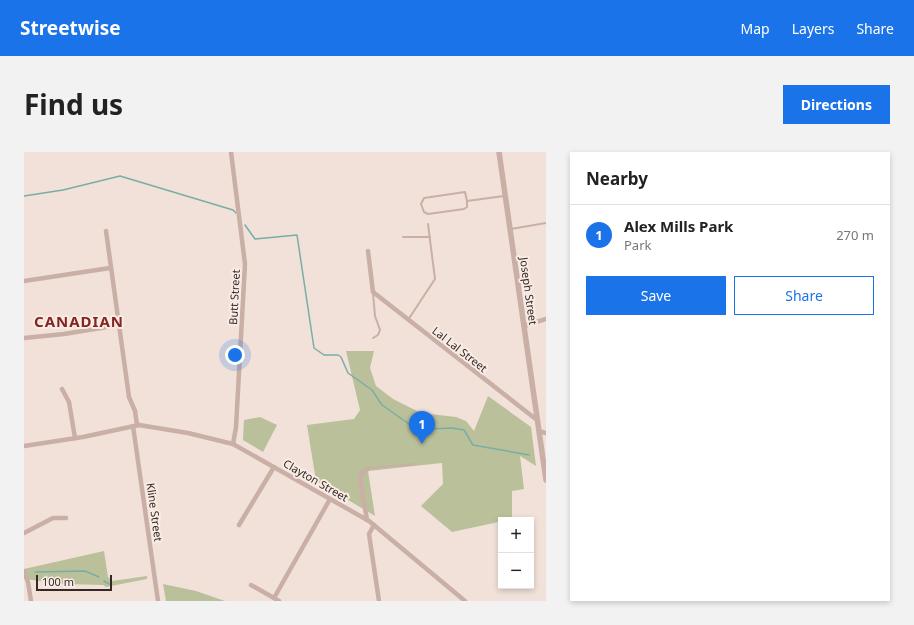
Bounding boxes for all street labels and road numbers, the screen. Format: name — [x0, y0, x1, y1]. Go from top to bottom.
street label: Joseph Street — [517, 255, 541, 326]
street label: Butt Street — [225, 269, 243, 325]
street label: Lal Lal Street — [429, 323, 491, 375]
street label: Clayton Street — [281, 455, 351, 505]
street label: Kline Street — [143, 482, 167, 542]

